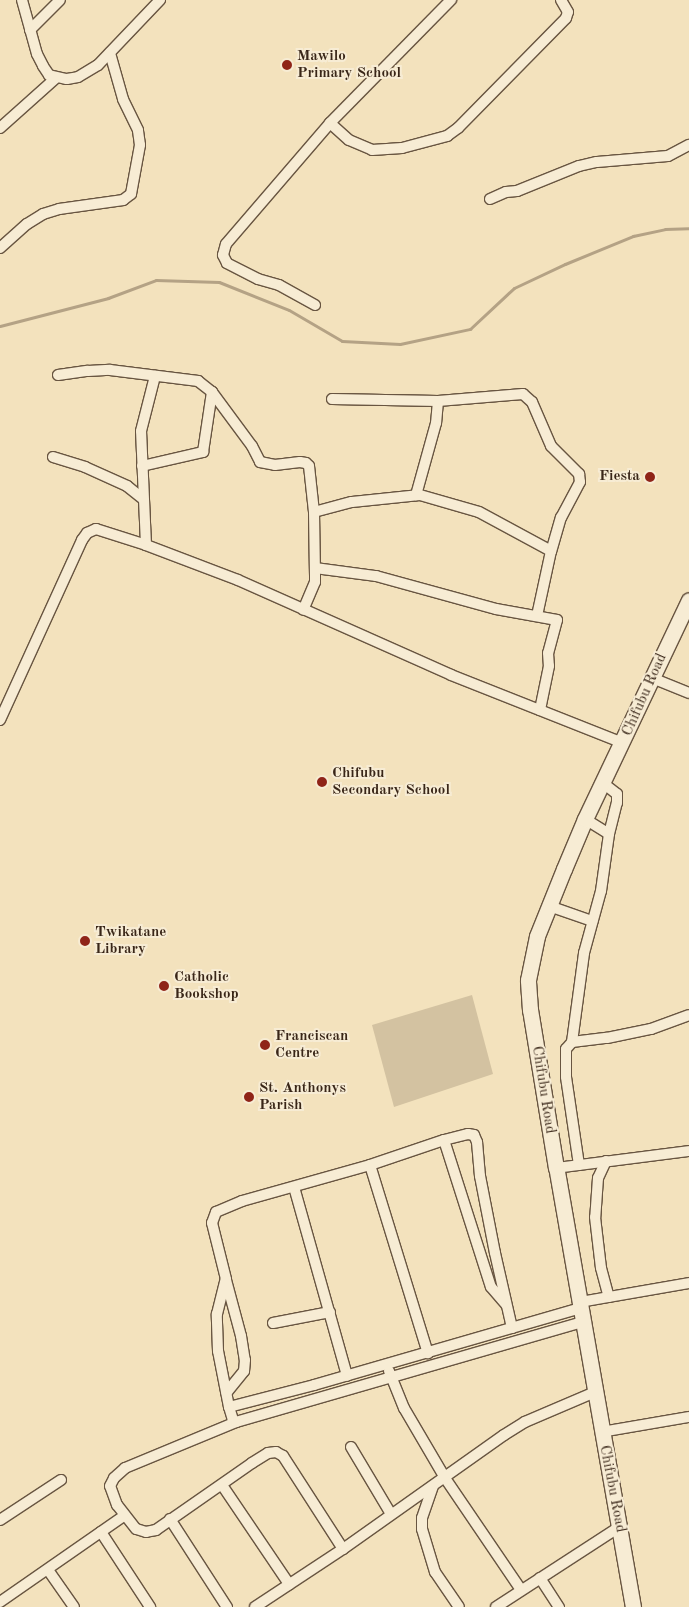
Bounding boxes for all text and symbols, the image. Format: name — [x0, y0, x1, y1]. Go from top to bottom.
place label: Mawilo Primary School — [297, 47, 401, 82]
marker: Mawilo Primary School — [281, 59, 293, 71]
place label: Fiesta — [599, 468, 640, 486]
marker: Fiesta — [644, 471, 656, 483]
street label: Chifubu Road — [619, 651, 671, 739]
place label: Chifubu Secondary School — [332, 764, 450, 799]
marker: Chifubu Secondary School — [316, 776, 328, 788]
place label: Twikatane Library — [95, 923, 166, 958]
marker: Twikatane Library — [79, 935, 91, 947]
place label: Catholic Bookshop — [174, 968, 239, 1003]
marker: Catholic Bookshop — [158, 980, 170, 992]
place label: Franciscan Centre — [275, 1027, 348, 1062]
marker: Franciscan Centre — [259, 1039, 271, 1051]
street label: Chifubu Road — [527, 1045, 559, 1135]
place label: St. Anthonys Parish — [259, 1079, 346, 1114]
marker: St. Anthonys Parish — [243, 1091, 255, 1103]
street label: Chifubu Road — [595, 1444, 629, 1534]

